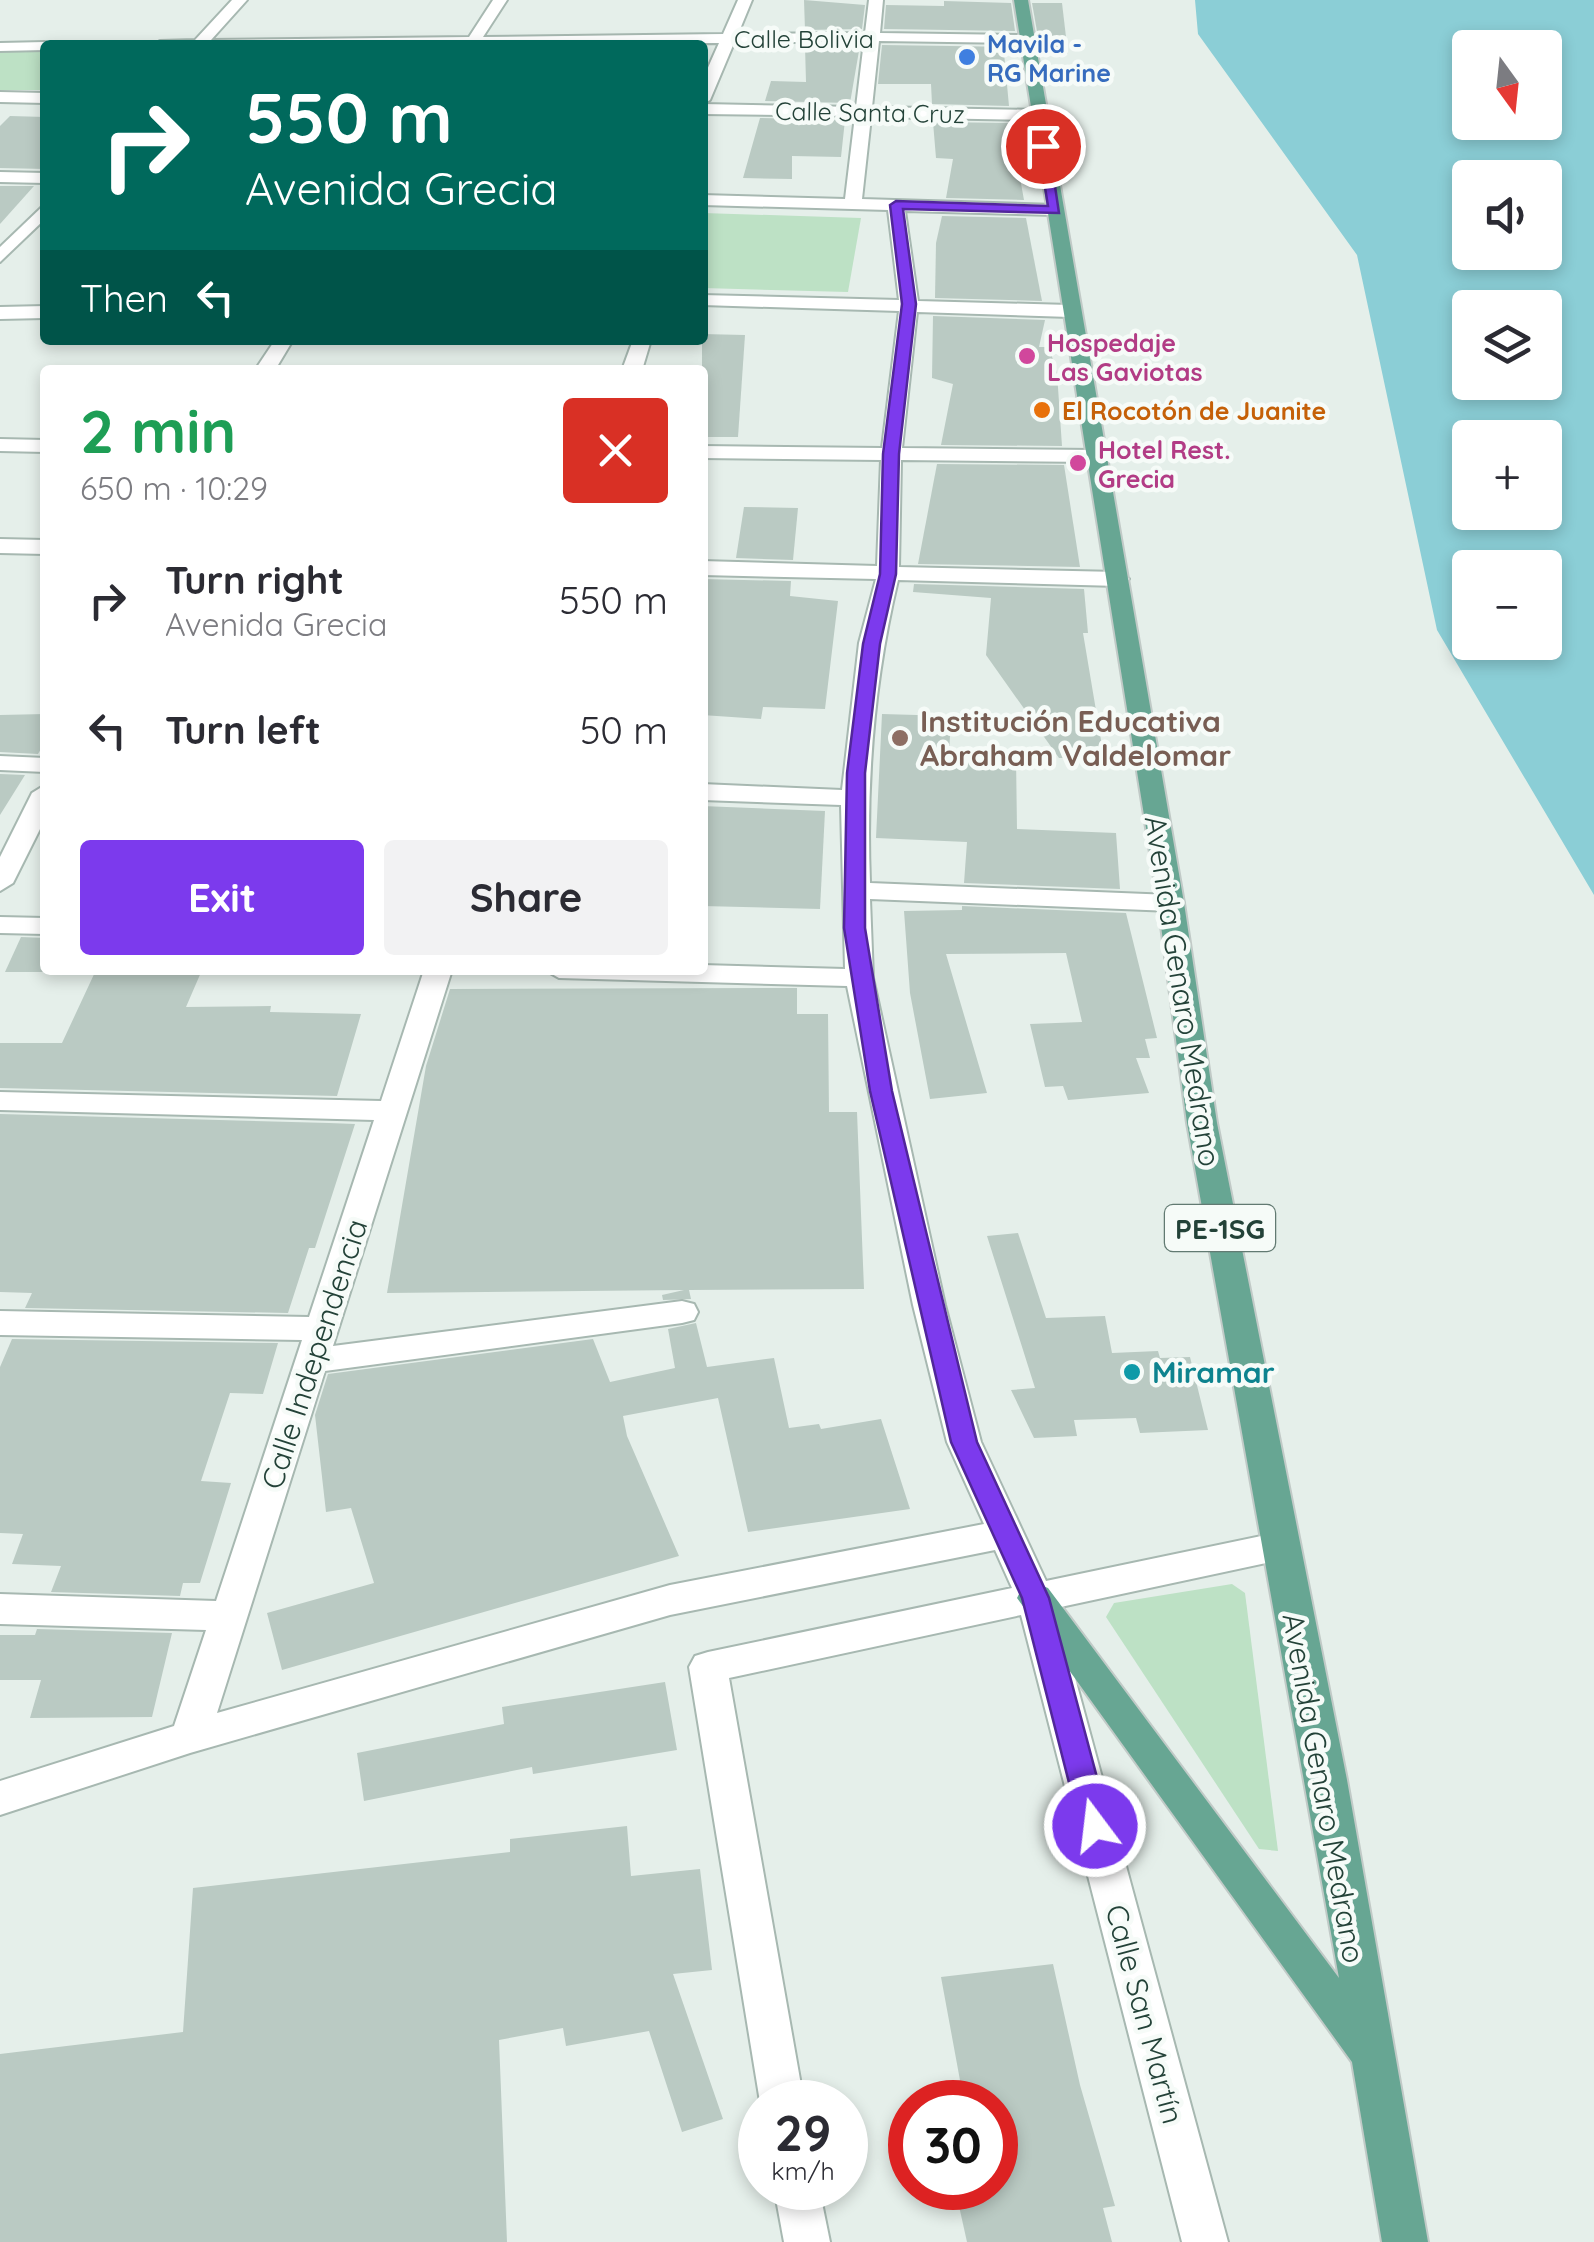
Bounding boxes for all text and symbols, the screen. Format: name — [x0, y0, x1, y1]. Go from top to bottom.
street label: Calle Bolivia — [734, 23, 874, 54]
place label: Mavila - RG Marine — [987, 28, 1111, 88]
north arrow — [1452, 30, 1562, 140]
map controls — [1452, 30, 1562, 660]
marker: Mavila - RG Marine — [956, 46, 978, 68]
text: 550 m — [245, 73, 453, 161]
icon: right — [80, 80, 210, 210]
street label: Calle Santa Cruz — [775, 95, 965, 129]
pin — [1001, 104, 1086, 189]
icon: arrive — [1016, 119, 1071, 174]
text: Avenida Grecia — [245, 160, 558, 216]
button: sound — [1452, 160, 1562, 270]
icon: left — [188, 270, 243, 325]
text: Then — [80, 274, 168, 322]
button: layers — [1452, 290, 1562, 400]
place label: Hospedaje Las Gaviotas — [1047, 327, 1202, 387]
marker: Hospedaje Las Gaviotas — [1016, 345, 1038, 367]
text: 2 min — [80, 393, 236, 468]
place label: El Rocotón de Juanite — [1062, 395, 1326, 426]
button: close — [563, 398, 668, 503]
marker: El Rocotón de Juanite — [1031, 399, 1053, 421]
button: + — [1452, 420, 1562, 530]
place label: Hotel Rest. Grecia — [1098, 434, 1230, 494]
marker: Hotel Rest. Grecia — [1067, 452, 1089, 474]
text: 650 m · 10:29 — [80, 468, 268, 508]
button: − — [1452, 550, 1562, 660]
text: Turn right — [165, 556, 344, 604]
icon: right — [80, 573, 135, 628]
text: 550 m — [559, 576, 668, 624]
text: Avenida Grecia — [165, 604, 387, 644]
place label: Institución Educativa Abraham Valdelomar — [920, 702, 1231, 774]
icon: left — [80, 703, 135, 758]
text: Turn left — [165, 706, 321, 754]
text: 50 m — [580, 706, 668, 754]
marker: Institución Educativa Abraham Valdelomar — [889, 727, 911, 749]
street label: Avenida Genaro Medrano — [1136, 813, 1230, 1169]
button: Exit — [80, 840, 364, 955]
button: Share — [384, 840, 668, 955]
road number: PE-1SG — [1165, 1205, 1275, 1251]
street label: Calle Independencia — [252, 1214, 376, 1494]
place label: Miramar — [1152, 1353, 1275, 1391]
marker: Miramar — [1121, 1361, 1143, 1383]
street label: Avenida Genaro Medrano — [1274, 1610, 1374, 1966]
position arrow — [1043, 1774, 1147, 1878]
street label: Calle San Martín — [1097, 1900, 1193, 2128]
speed limit sign: 30 — [888, 2080, 1018, 2210]
text: 29 — [775, 2101, 831, 2164]
text: km/h — [771, 2155, 835, 2186]

